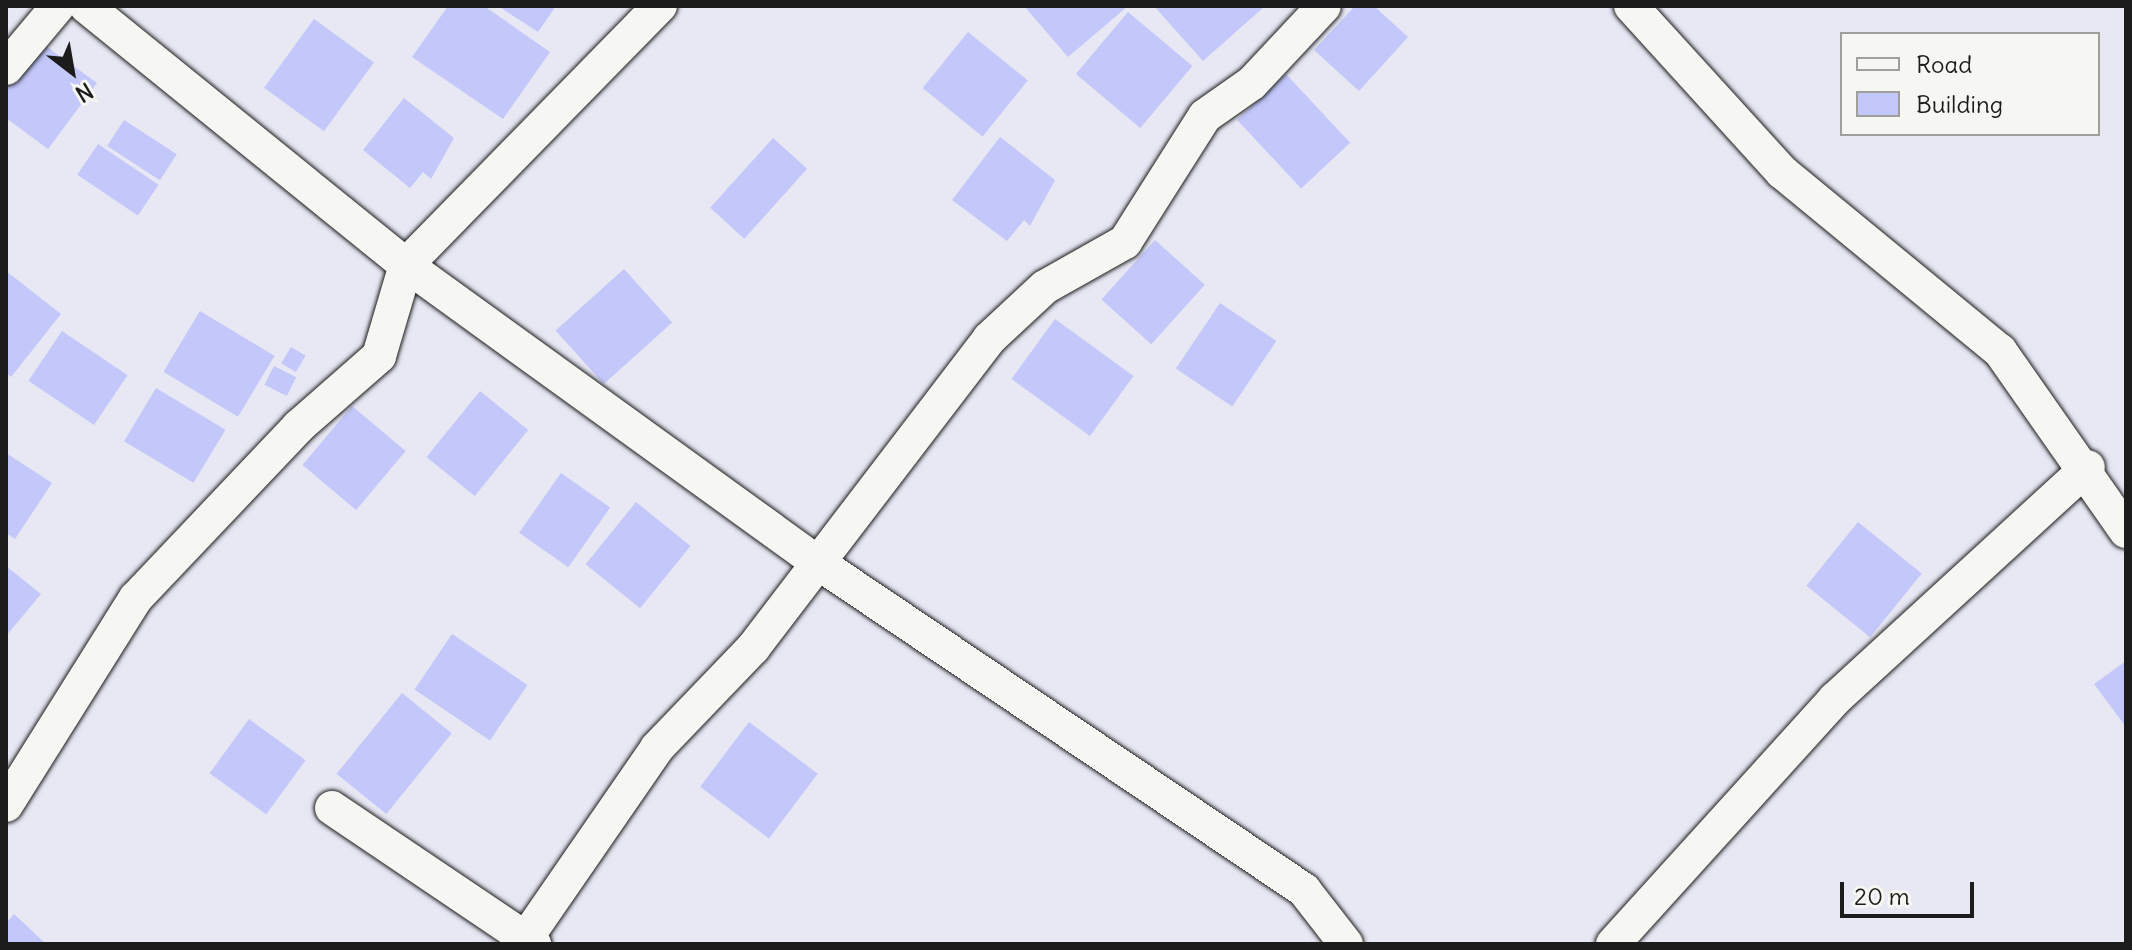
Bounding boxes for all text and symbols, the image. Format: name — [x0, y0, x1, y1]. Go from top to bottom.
north arrow — [32, 32, 112, 112]
legend — [1840, 32, 2100, 136]
text: Road — [1916, 49, 1972, 79]
text: N — [71, 77, 98, 108]
text: Building — [1916, 89, 2003, 119]
scale bar — [1844, 866, 1978, 916]
text: 20 m — [1854, 881, 1910, 911]

